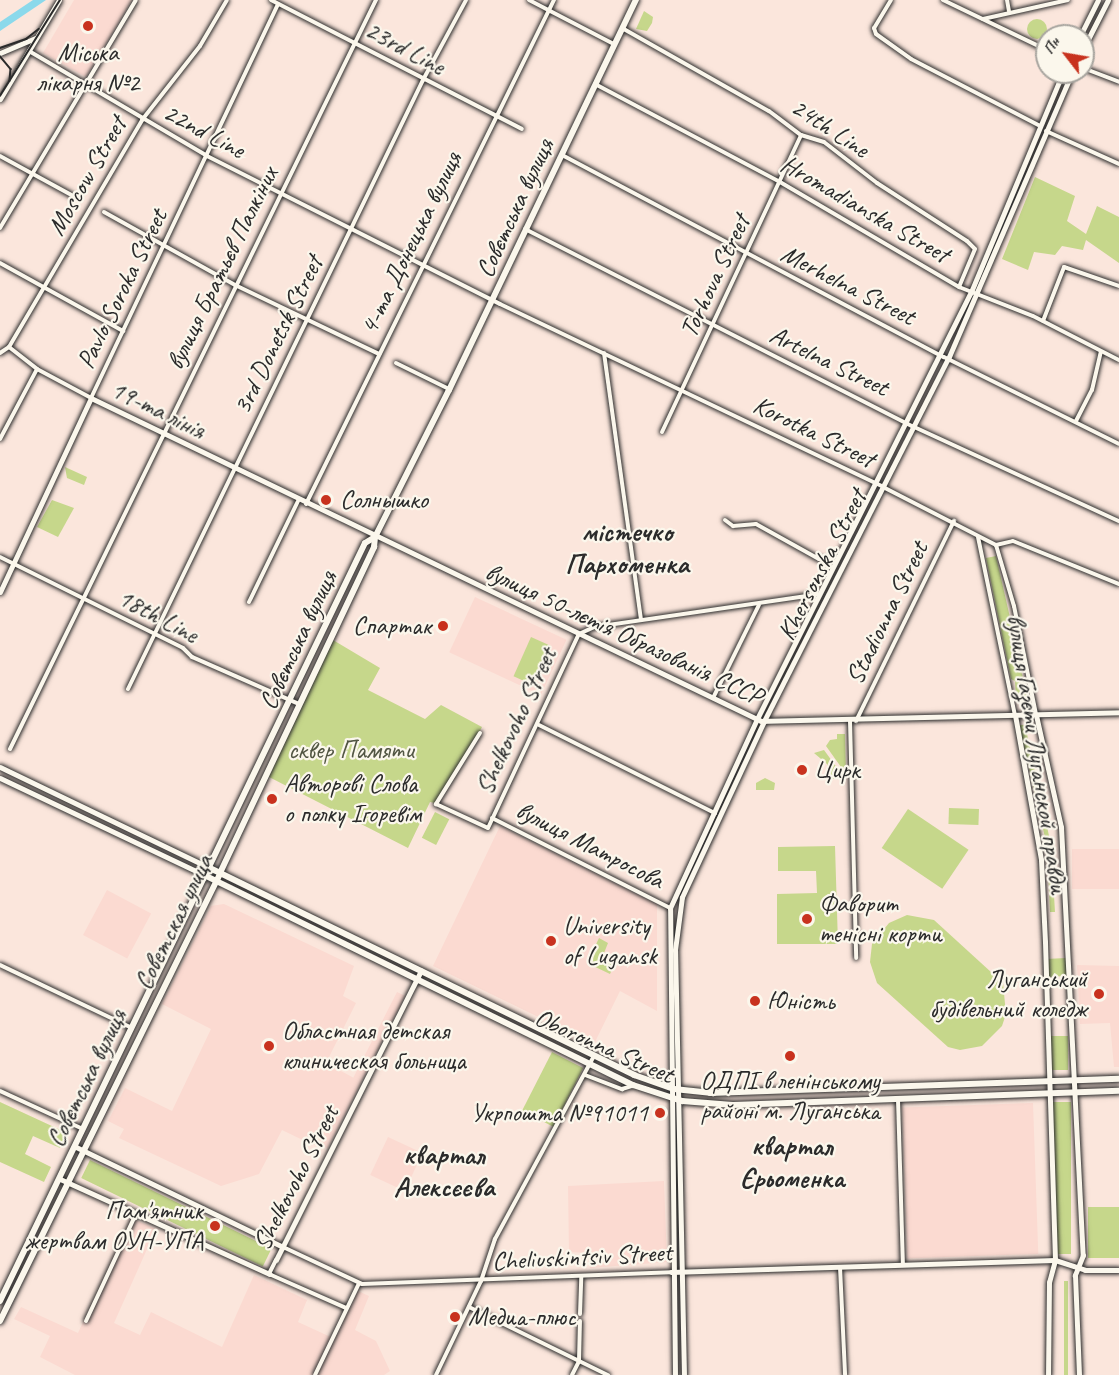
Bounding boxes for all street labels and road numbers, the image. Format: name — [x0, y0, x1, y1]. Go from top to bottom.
street label: 23rd Line — [360, 14, 450, 82]
street label: 24th Line — [785, 91, 875, 165]
street label: 22nd Line — [158, 97, 250, 165]
street label: Moscow Street — [41, 111, 133, 241]
street label: Совєтська вулиця — [469, 133, 561, 283]
street label: 4-та Донецька вулиця — [353, 147, 469, 339]
street label: Hromadianska Street — [775, 148, 955, 270]
street label: вулиця Братьєв Палкіних — [159, 161, 285, 375]
street label: Pavlo Soroka Street — [70, 204, 174, 374]
street label: Torhova Street — [673, 210, 757, 342]
street label: Merhelna Street — [776, 238, 920, 332]
street label: 3rd Donetsk Street — [226, 251, 330, 419]
street label: Artelna Street — [764, 319, 894, 403]
street label: 19-та лінія — [105, 373, 211, 447]
street label: Korotka Street — [748, 389, 880, 475]
street label: Khersonska Street — [771, 485, 873, 645]
street label: Stadionna Street — [839, 536, 935, 690]
street label: вулиця 50-лєтія Образованія СССР — [480, 556, 768, 712]
street label: Совєтська вулиця — [252, 565, 344, 715]
street label: 18th Line — [113, 582, 203, 650]
street label: вулиця Газєти Луганской правди — [1000, 612, 1074, 896]
street label: Shelkovoho Street — [468, 643, 564, 799]
street label: вулиця Матросова — [511, 794, 669, 896]
street label: Советская улица — [127, 848, 221, 996]
street label: Oboronna Street — [530, 1001, 678, 1091]
street label: Совєтська вулиця — [40, 1004, 134, 1152]
street label: Shelkovoho Street — [246, 1100, 346, 1256]
street label: Cheliuskintsiv Street — [491, 1237, 673, 1277]

